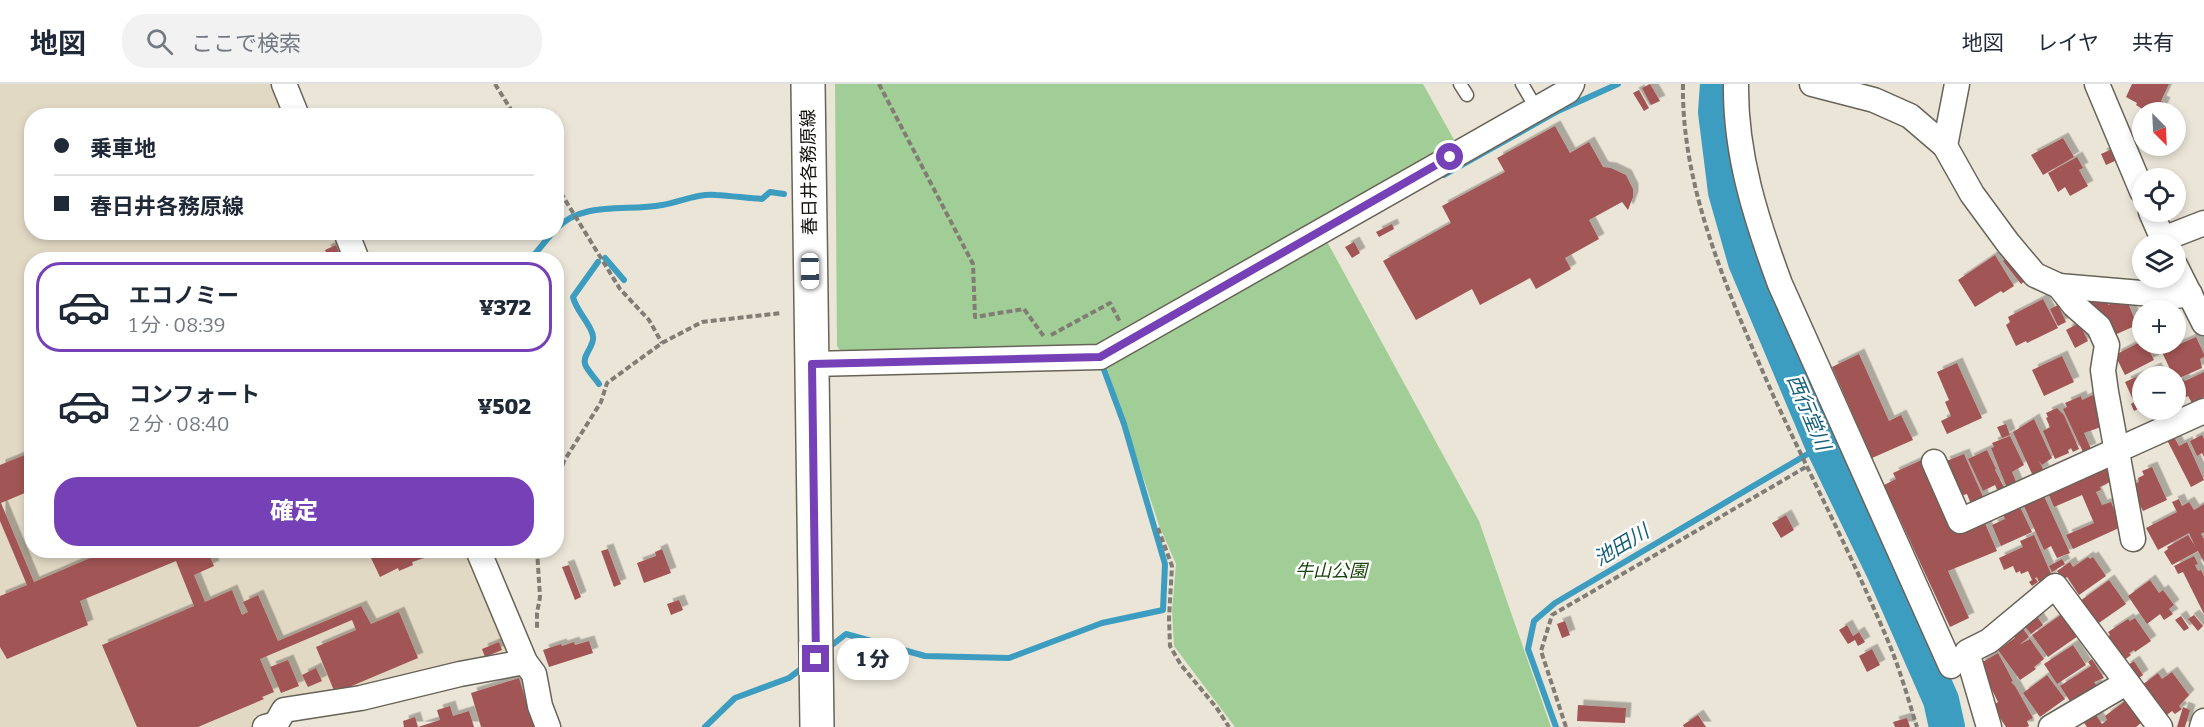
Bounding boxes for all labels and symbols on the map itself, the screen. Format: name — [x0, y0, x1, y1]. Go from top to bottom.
north arrow — [2132, 102, 2186, 156]
street label: 春日井各務原線 — [797, 109, 821, 235]
route start — [1436, 143, 1463, 170]
car — [801, 253, 819, 289]
water label: 西行堂川 — [1782, 370, 1836, 455]
water label: 池田川 — [1589, 518, 1655, 571]
park label: 牛山公園 — [1295, 560, 1370, 582]
callout: 1 分 — [837, 638, 909, 680]
route end — [802, 645, 829, 672]

